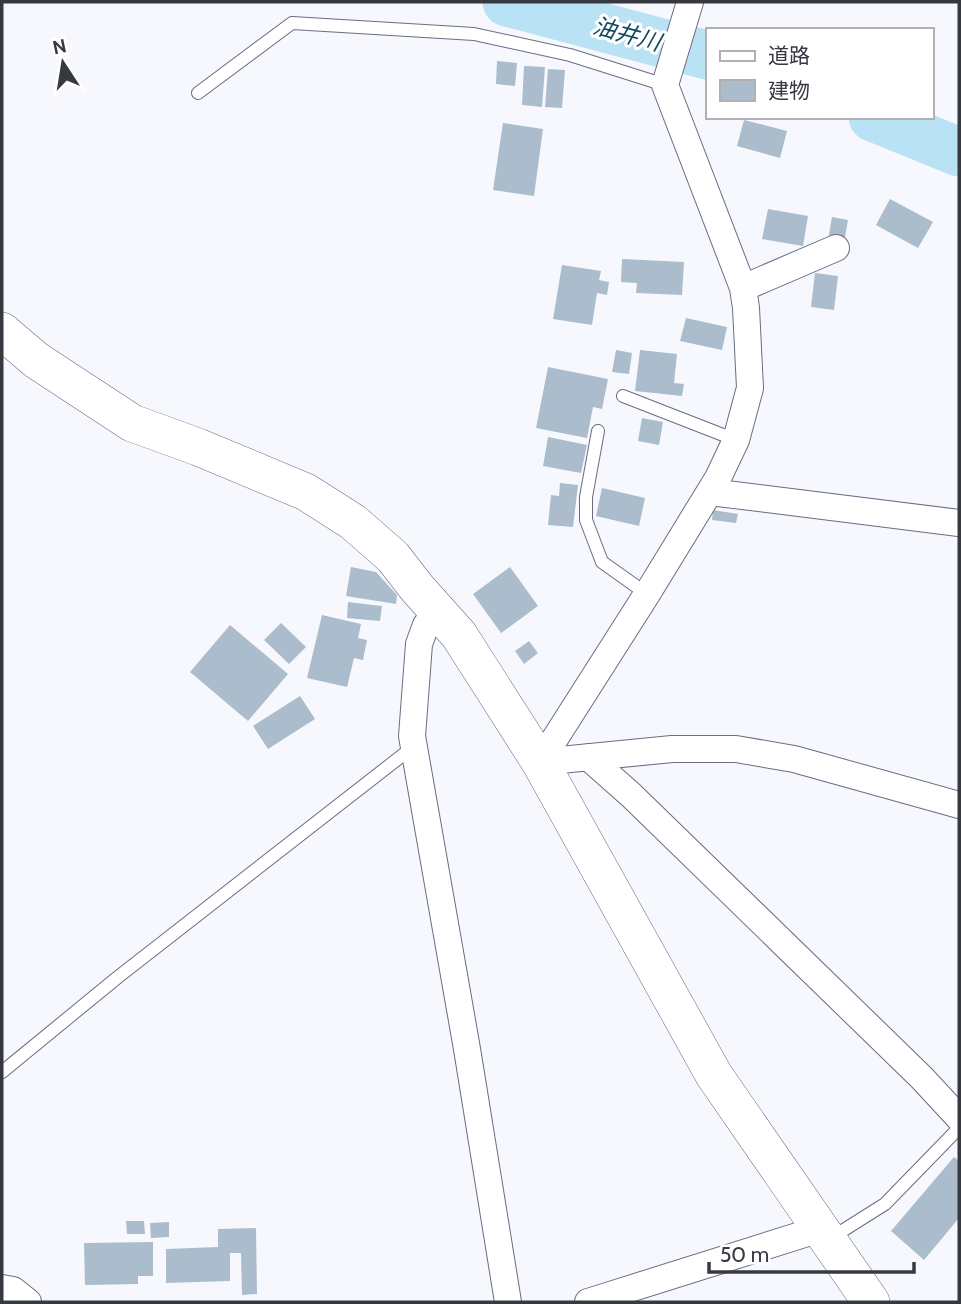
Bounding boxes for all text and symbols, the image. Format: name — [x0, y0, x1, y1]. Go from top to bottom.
water label: 油井川 — [590, 12, 667, 57]
north arrow — [28, 28, 98, 98]
legend — [706, 28, 933, 119]
text: N — [51, 34, 69, 60]
text: 道路 — [768, 43, 810, 68]
text: 建物 — [768, 78, 810, 103]
scale bar — [709, 1230, 914, 1274]
text: 50 m — [720, 1242, 769, 1267]

